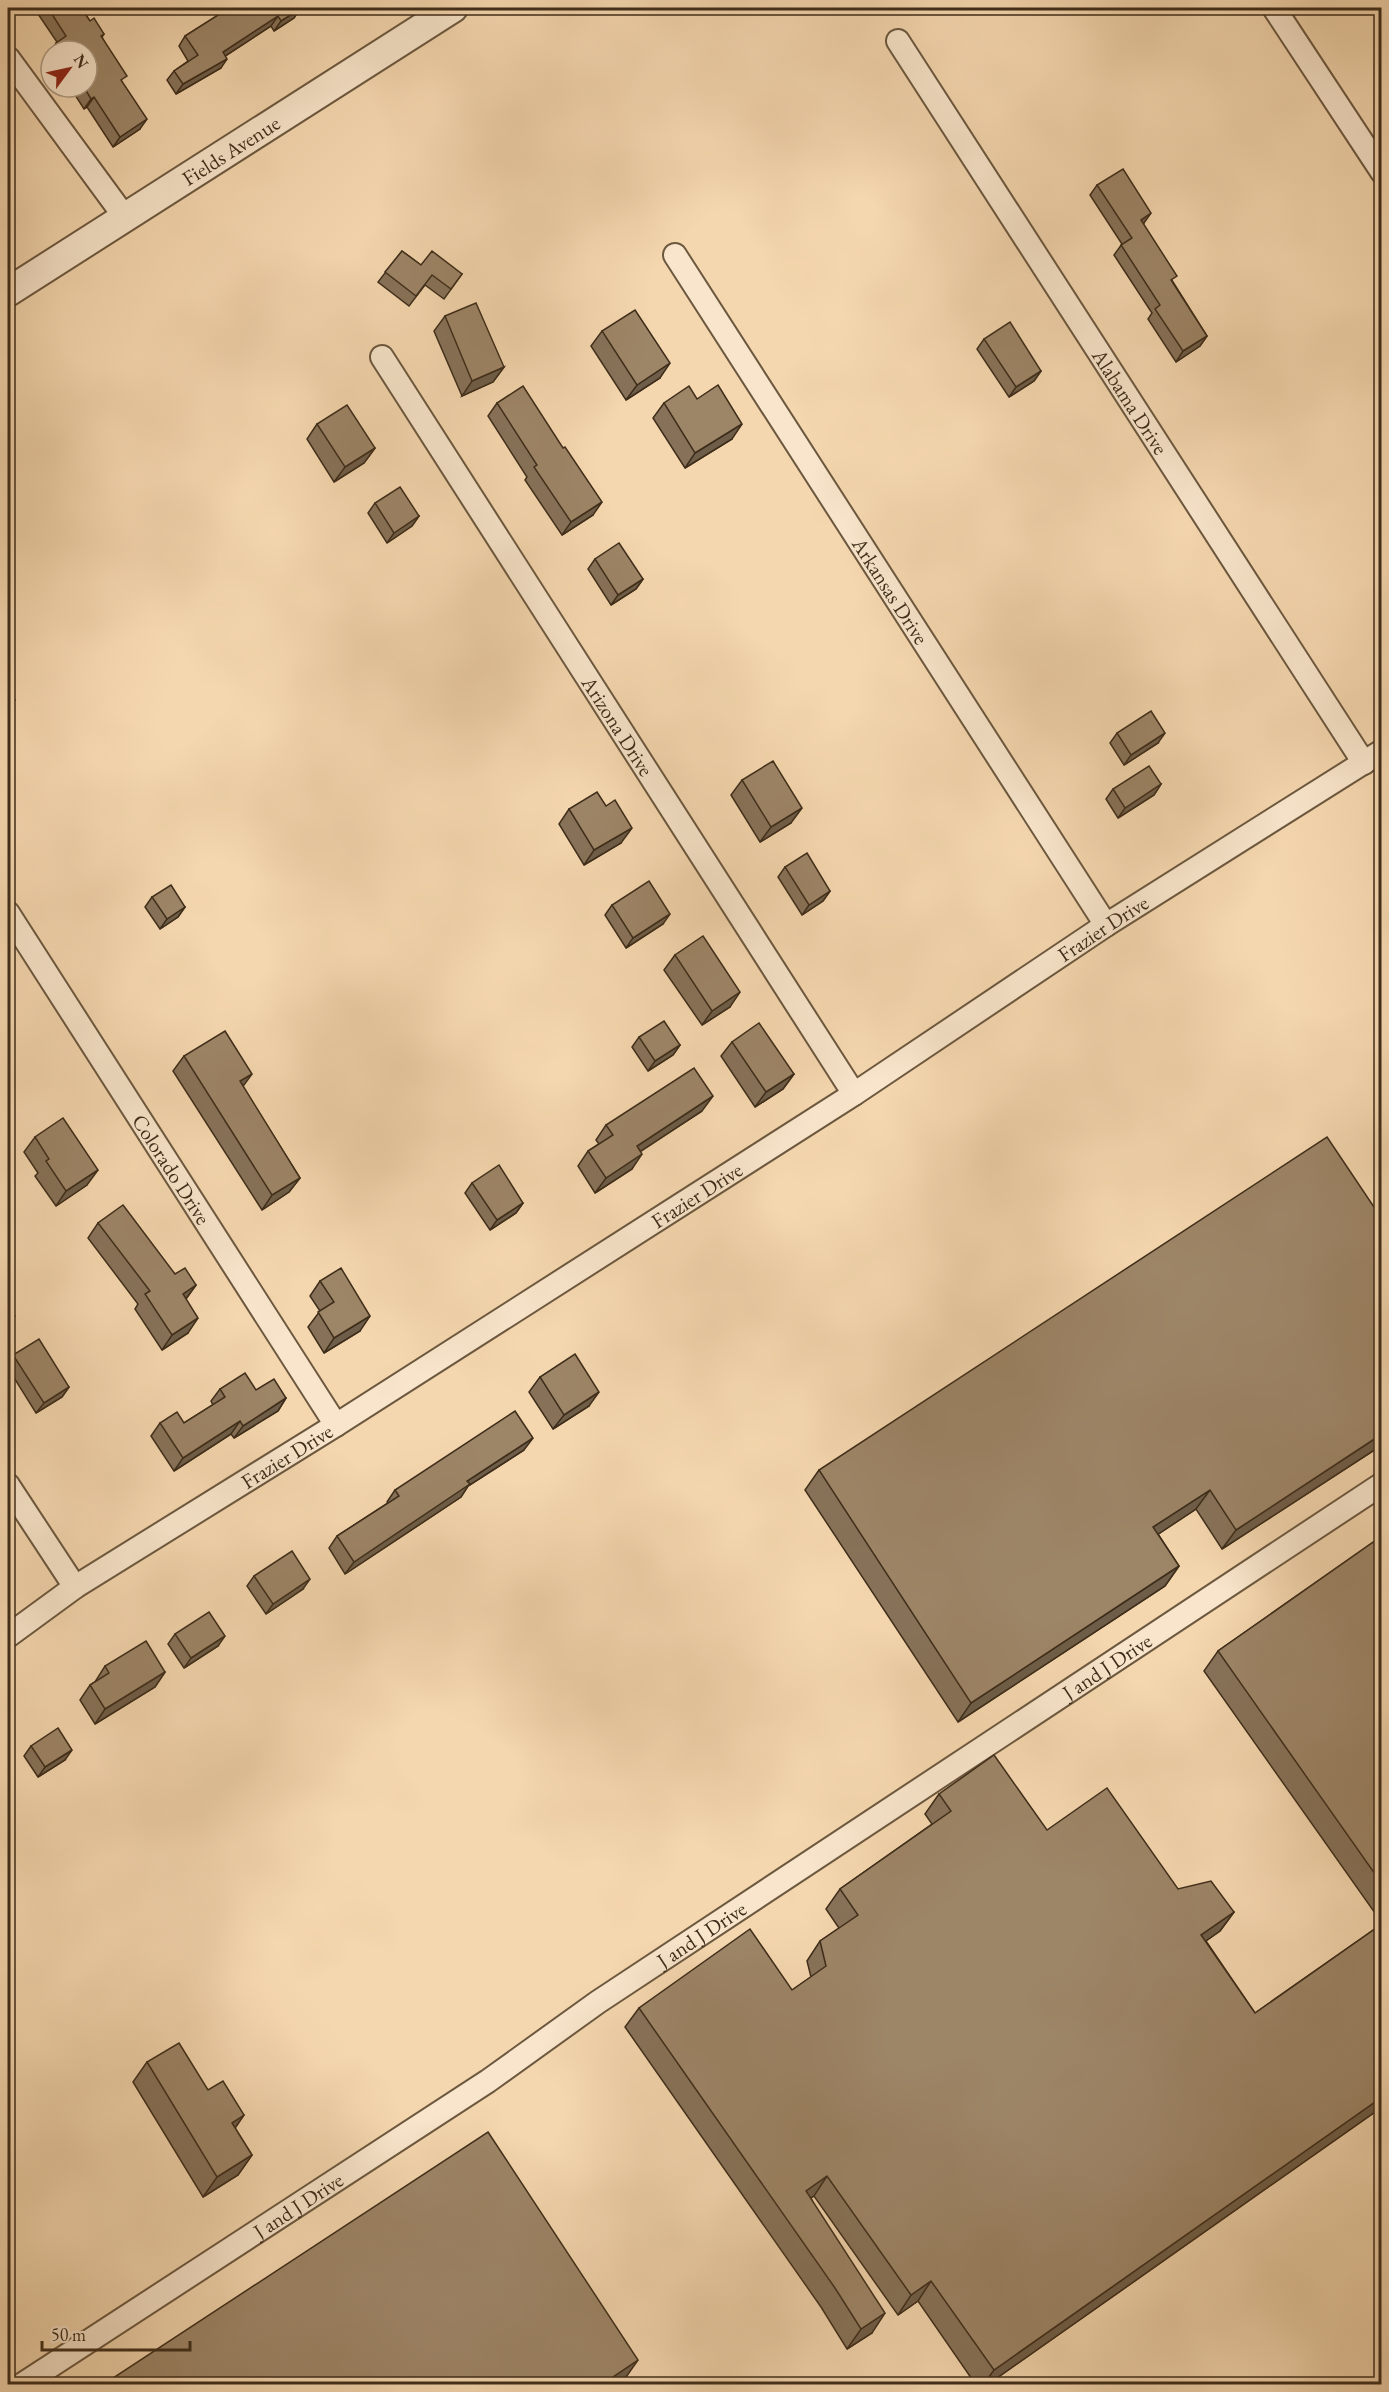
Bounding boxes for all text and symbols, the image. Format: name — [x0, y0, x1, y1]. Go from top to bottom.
north arrow — [39, 39, 99, 99]
text: N — [69, 50, 94, 72]
street label: Fields Avenue — [176, 109, 285, 191]
street label: Alabama Drive — [1086, 343, 1175, 459]
street label: Arkansas Drive — [846, 531, 935, 649]
street label: Arizona Drive — [576, 670, 660, 781]
street label: Frazier Drive — [1052, 888, 1153, 967]
street label: Colorado Drive — [127, 1109, 217, 1229]
street label: Frazier Drive — [646, 1155, 747, 1234]
street label: Frazier Drive — [236, 1417, 337, 1494]
street label: J and J Drive — [1055, 1627, 1157, 1706]
street label: J and J Drive — [649, 1895, 751, 1974]
street label: J and J Drive — [246, 2166, 348, 2245]
scale bar — [42, 2314, 190, 2352]
text: 50 m — [51, 2323, 86, 2346]

